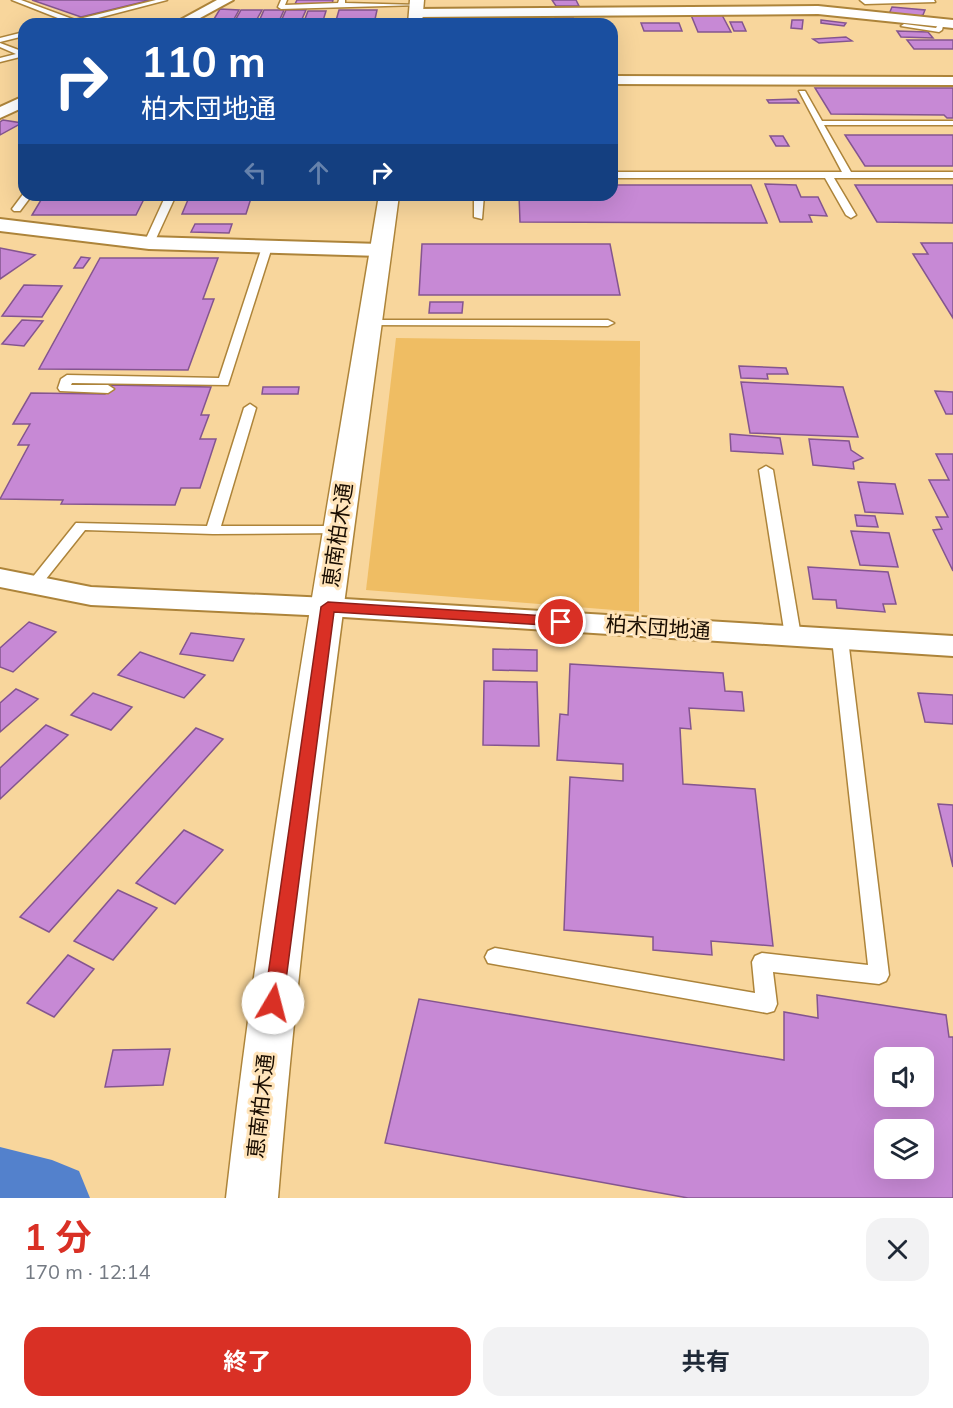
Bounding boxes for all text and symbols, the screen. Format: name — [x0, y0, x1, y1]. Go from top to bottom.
text: 110 m — [141, 35, 266, 88]
icon: right — [42, 42, 120, 120]
text: 柏木団地通 — [141, 91, 276, 125]
icon: left — [239, 156, 272, 189]
icon: ahead — [302, 156, 335, 189]
icon: right — [365, 156, 398, 189]
street label: 恵南柏木通 — [317, 481, 357, 589]
pin — [535, 596, 586, 647]
icon: arrive — [544, 605, 577, 638]
street label: 柏木団地通 — [605, 610, 711, 644]
position arrow — [241, 971, 305, 1035]
map controls — [874, 1047, 934, 1179]
button: sound — [874, 1047, 934, 1107]
street label: 恵南柏木通 — [242, 1052, 278, 1159]
button: layers — [874, 1119, 934, 1179]
text: 1 分 — [24, 1214, 91, 1259]
button: close — [866, 1218, 929, 1281]
text: 170 m · 12:14 — [24, 1259, 150, 1284]
button: 終了 — [24, 1327, 471, 1396]
button: 共有 — [483, 1327, 929, 1396]

